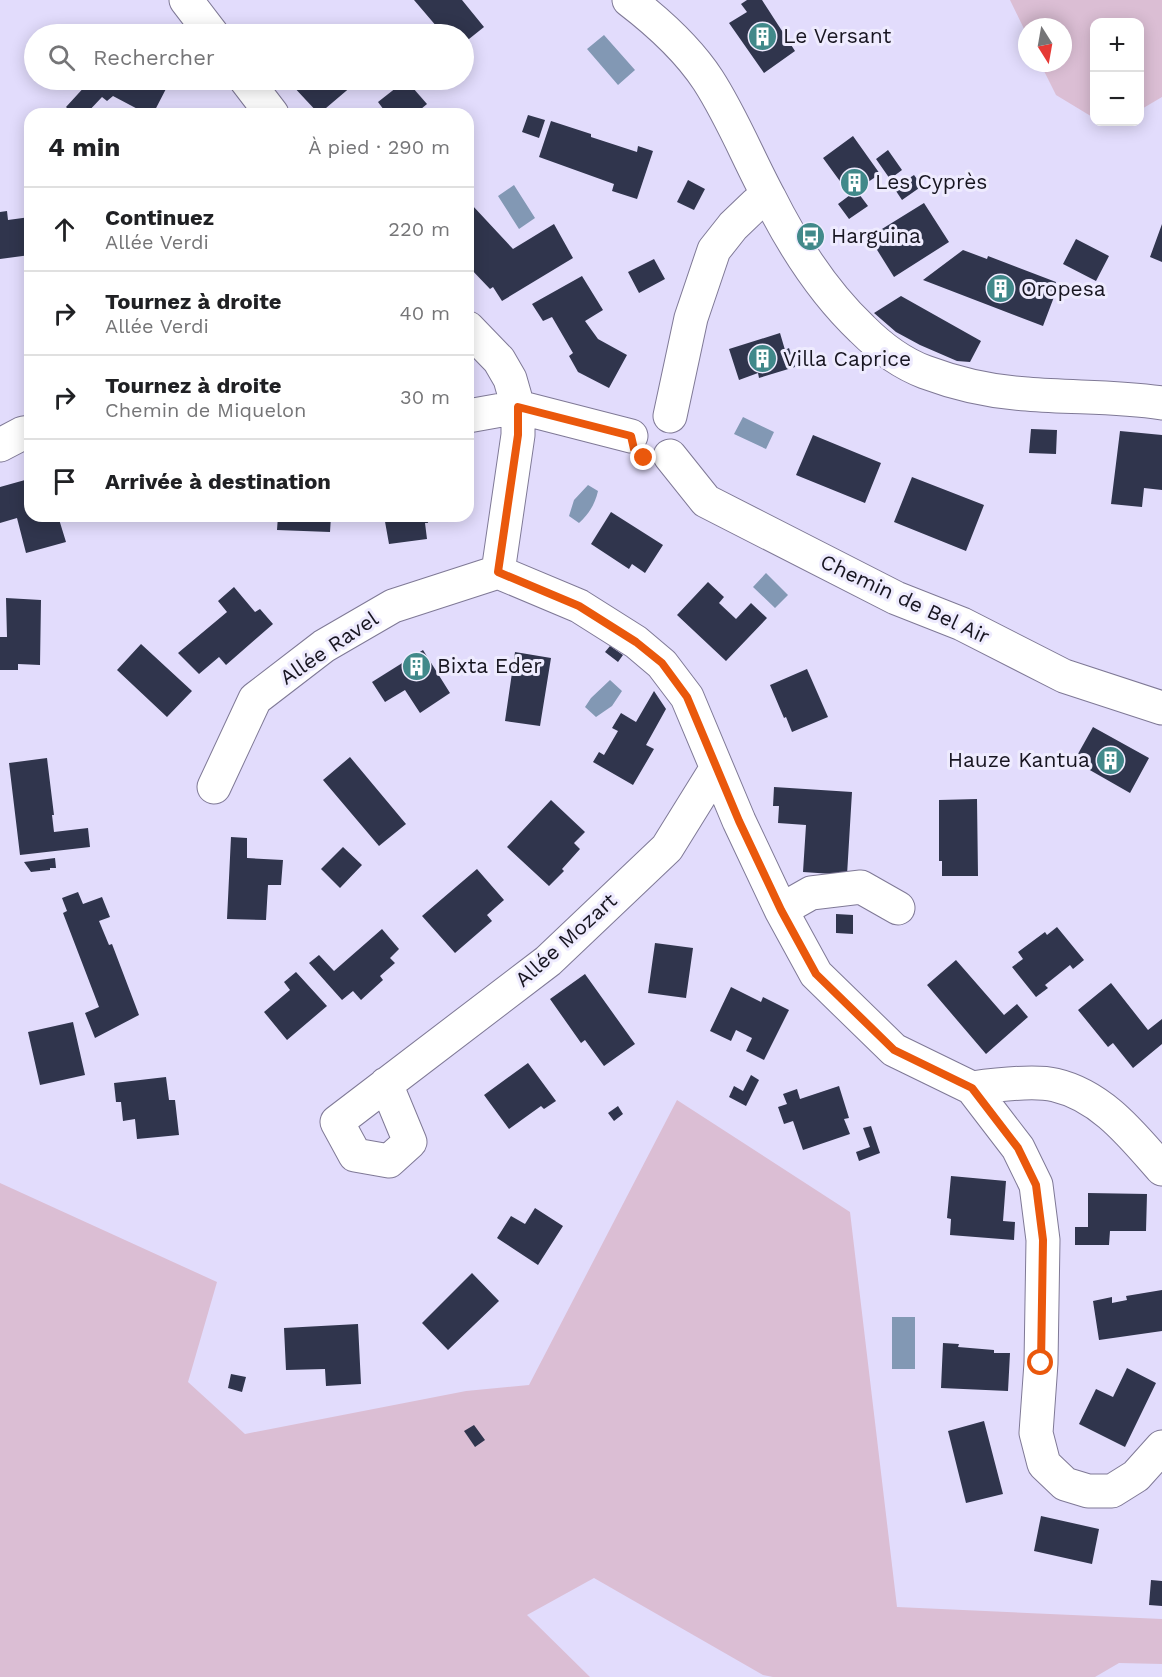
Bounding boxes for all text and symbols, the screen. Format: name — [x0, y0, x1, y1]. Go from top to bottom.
north arrow — [1018, 18, 1072, 72]
map controls — [1090, 18, 1144, 126]
button: + — [1090, 18, 1144, 72]
building icon: Le Versant — [746, 20, 778, 52]
place label: Le Versant — [783, 23, 891, 48]
search box — [24, 24, 474, 90]
icon: search — [45, 41, 78, 74]
text: Rechercher — [93, 45, 215, 70]
button: − — [1090, 72, 1144, 126]
text: 4 min — [48, 132, 120, 162]
text: À pied · 290 m — [308, 135, 450, 159]
building icon: Les Cyprès — [838, 166, 870, 198]
place label: Les Cyprès — [875, 169, 987, 194]
text: Continuez — [105, 205, 214, 230]
icon: ahead — [48, 213, 81, 246]
text: 220 m — [388, 217, 450, 241]
bus stop icon: Harguina — [794, 220, 826, 252]
place label: Harguina — [831, 223, 921, 248]
text: Allée Verdi — [105, 230, 209, 254]
building icon: Oropesa — [984, 273, 1016, 305]
place label: Oropesa — [1021, 276, 1106, 301]
text: Tournez à droite — [105, 289, 282, 314]
icon: right — [48, 297, 81, 330]
text: 40 m — [399, 301, 450, 325]
text: Allée Verdi — [105, 314, 209, 338]
building icon: Villa Caprice — [746, 343, 778, 375]
place label: Villa Caprice — [783, 346, 911, 371]
text: Tournez à droite — [105, 373, 282, 398]
icon: right — [48, 381, 81, 414]
text: 30 m — [400, 385, 450, 409]
text: Chemin de Miquelon — [105, 398, 306, 422]
route end — [630, 444, 656, 470]
icon: arrive — [48, 465, 81, 498]
text: Arrivée à destination — [105, 469, 331, 494]
street label: Chemin de Bel Air — [817, 548, 994, 649]
street label: Allée Ravel — [275, 605, 383, 690]
building icon: Bixta Eder — [400, 650, 432, 682]
place label: Bixta Eder — [437, 653, 542, 678]
building icon: Hauze Kantua — [1095, 744, 1127, 776]
place label: Hauze Kantua — [948, 747, 1090, 772]
street label: Allée Mozart — [510, 887, 622, 992]
route start — [1027, 1349, 1053, 1375]

